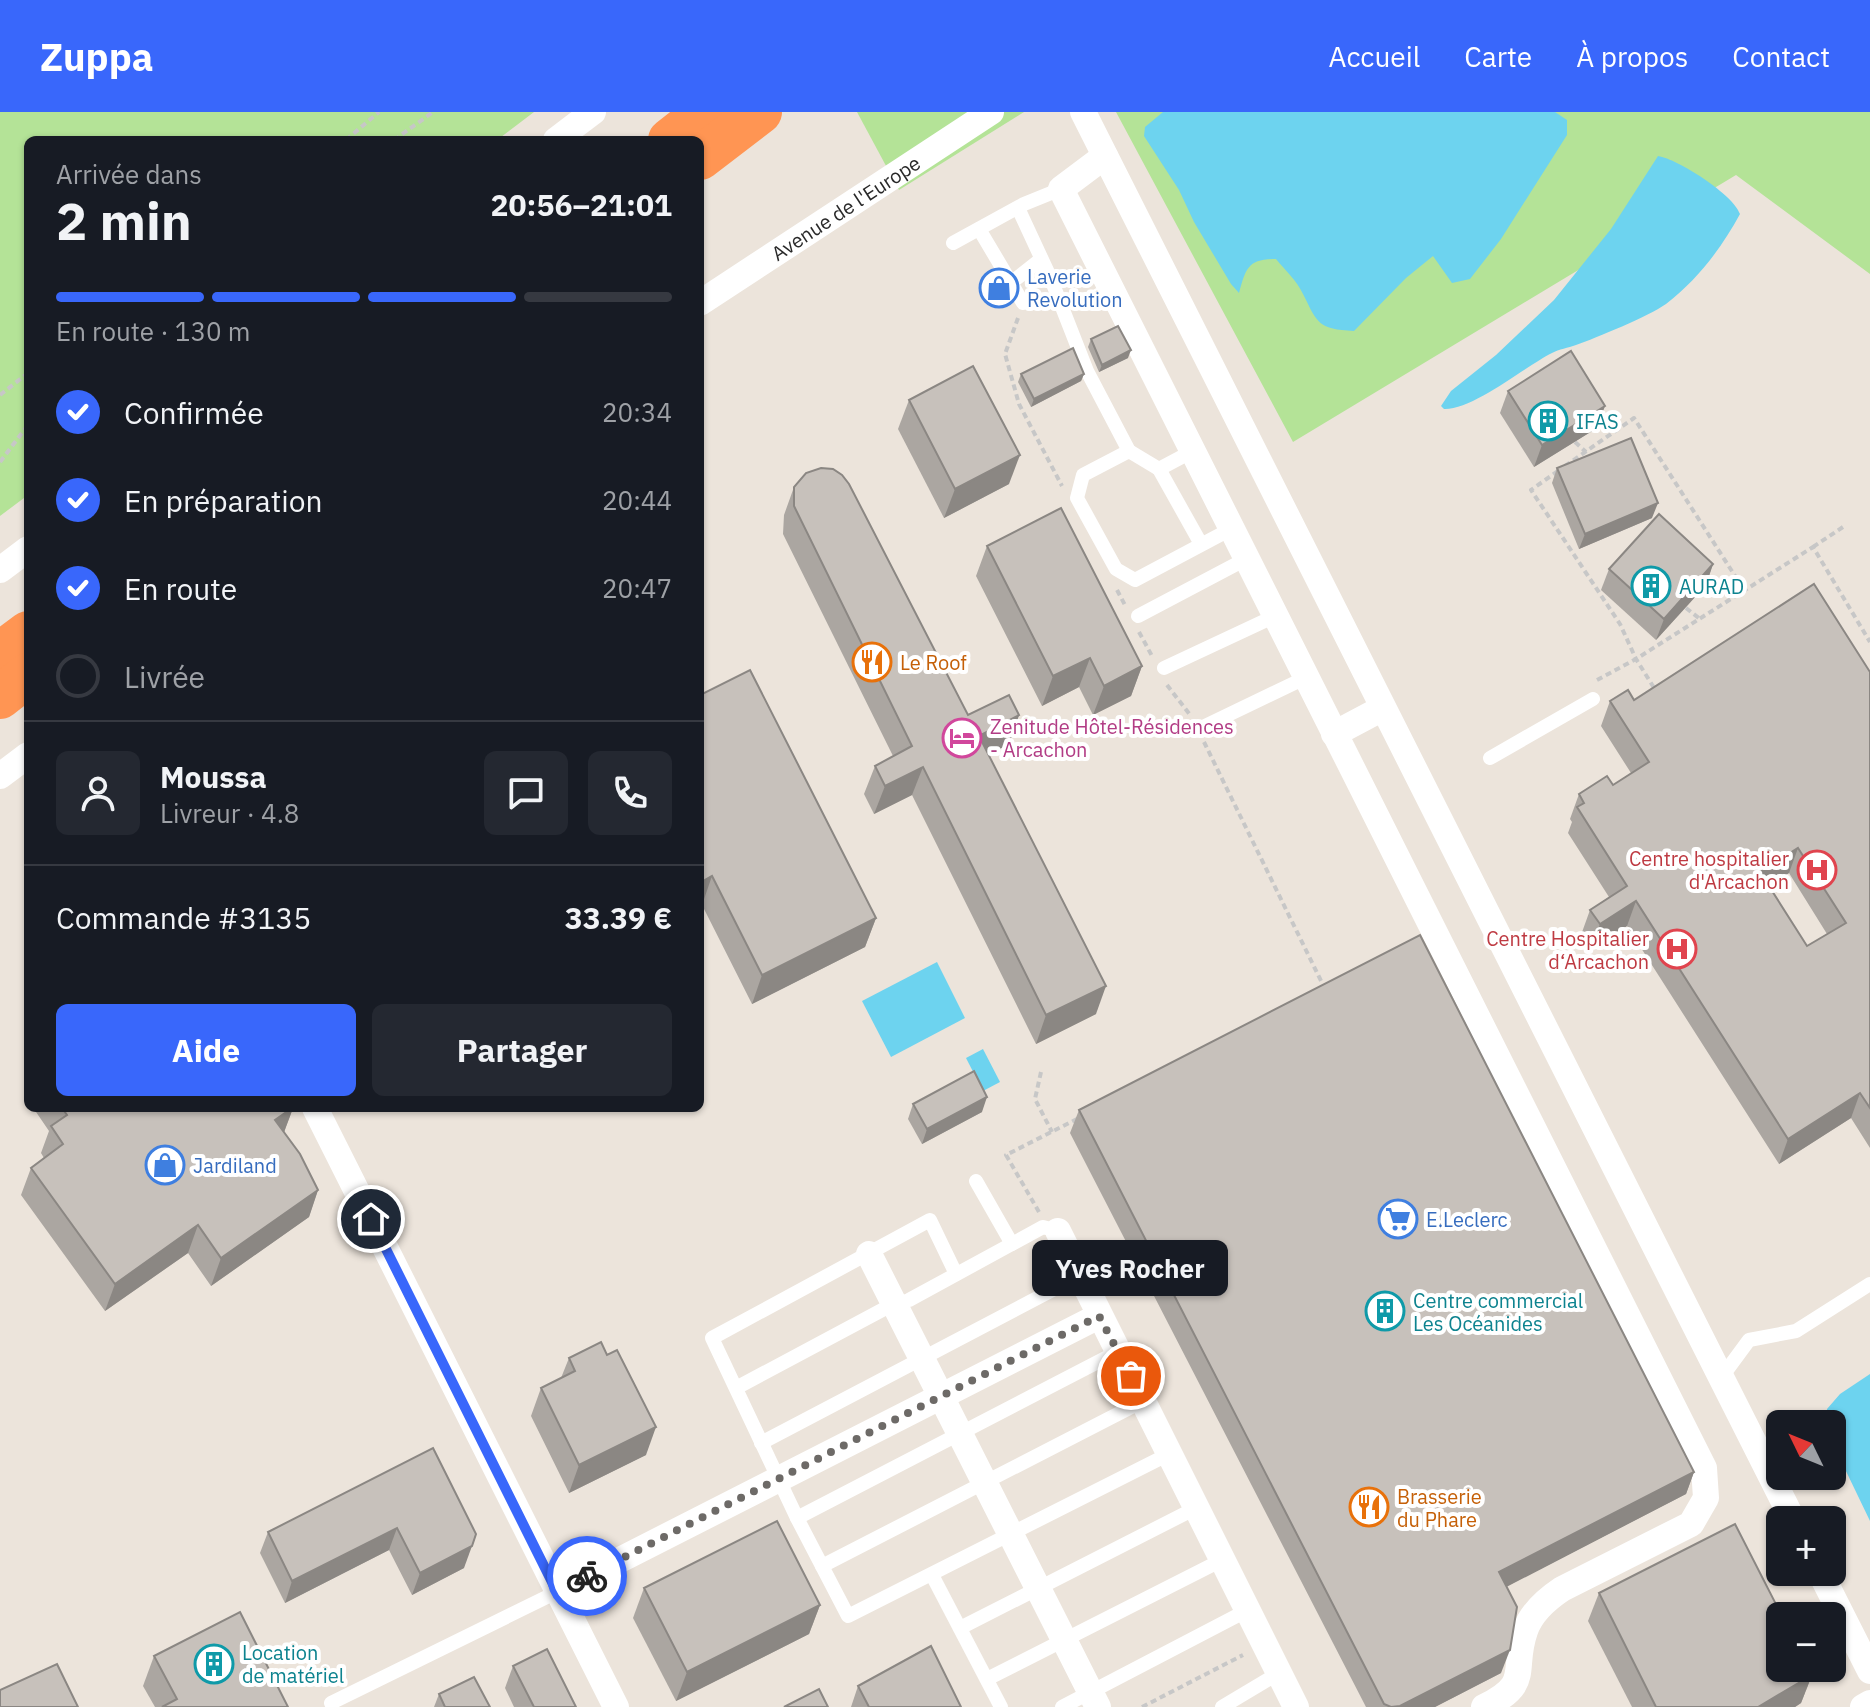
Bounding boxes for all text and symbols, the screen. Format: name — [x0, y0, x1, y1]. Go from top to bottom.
text: Zuppa — [40, 32, 153, 81]
text: Accueil — [1328, 38, 1420, 75]
text: Carte — [1464, 38, 1532, 75]
text: À propos — [1576, 38, 1688, 75]
text: Contact — [1732, 38, 1830, 75]
street label: Avenue de l'Europe — [766, 149, 925, 266]
text: Arrivée dans — [56, 157, 202, 191]
text: 20:56–21:01 — [491, 185, 672, 224]
text: 2 min — [56, 187, 192, 254]
place label: Laverie Revolution — [1027, 263, 1123, 313]
shop icon: Laverie Revolution — [978, 267, 1020, 309]
text: En route · 130 m — [56, 314, 250, 348]
icon: check — [56, 390, 100, 434]
text: Confirmée — [124, 393, 264, 432]
text: 20:34 — [602, 395, 672, 429]
building icon: IFAS — [1527, 400, 1569, 442]
place label: IFAS — [1576, 408, 1619, 435]
icon: check — [56, 478, 100, 522]
text: En préparation — [124, 481, 323, 520]
text: 20:44 — [602, 483, 672, 517]
building icon: AURAD — [1630, 565, 1672, 607]
icon: check — [56, 566, 100, 610]
text: En route — [124, 569, 237, 608]
text: 20:47 — [602, 571, 672, 605]
place label: AURAD — [1679, 573, 1744, 600]
restaurant icon: Le Roof — [851, 641, 893, 683]
place label: Le Roof — [900, 649, 967, 676]
text: Livrée — [124, 657, 205, 696]
place label: Zenitude Hôtel-Résidences - Arcachon — [990, 713, 1234, 763]
hotel icon: Zenitude Hôtel-Résidences - Arcachon — [941, 717, 983, 759]
button: person — [56, 751, 140, 835]
button: chat — [484, 751, 568, 835]
button: phone — [588, 751, 672, 835]
text: Moussa — [160, 757, 266, 796]
text: Livreur · 4.8 — [160, 796, 299, 830]
place label: Centre hospitalier d'Arcachon — [1629, 845, 1789, 895]
hospital icon: Centre hospitalier d'Arcachon — [1796, 849, 1838, 891]
text: Commande #3135 — [56, 898, 311, 937]
text: 33.39 € — [565, 898, 672, 937]
place label: Centre Hospitalier d‘Arcachon — [1486, 925, 1649, 975]
hospital icon: Centre Hospitalier d‘Arcachon — [1656, 928, 1698, 970]
button: Aide — [56, 1004, 356, 1096]
button: Partager — [372, 1004, 672, 1096]
shop icon: Jardiland — [144, 1144, 186, 1186]
place label: Jardiland — [193, 1152, 277, 1179]
pin — [337, 1185, 405, 1253]
icon: home — [349, 1197, 393, 1241]
supermarket icon: E.Leclerc — [1377, 1198, 1419, 1240]
place label: E.Leclerc — [1426, 1206, 1508, 1233]
callout: Yves Rocher — [1033, 1240, 1229, 1296]
text: Yves Rocher — [1055, 1251, 1205, 1285]
place label: Centre commercial Les Océanides — [1413, 1287, 1583, 1337]
building icon: Centre commercial Les Océanides — [1364, 1290, 1406, 1332]
pin — [1097, 1342, 1165, 1410]
icon: bag — [1109, 1354, 1153, 1398]
north arrow — [1766, 1410, 1846, 1490]
map controls — [1766, 1410, 1846, 1682]
place label: Brasserie du Phare — [1397, 1483, 1482, 1533]
restaurant icon: Brasserie du Phare — [1348, 1486, 1390, 1528]
button: + — [1766, 1506, 1846, 1586]
courier — [547, 1536, 627, 1616]
icon: bike — [565, 1554, 609, 1598]
button: − — [1766, 1602, 1846, 1682]
place label: Location de matériel — [242, 1639, 344, 1689]
building icon: Location de matériel — [193, 1643, 235, 1685]

